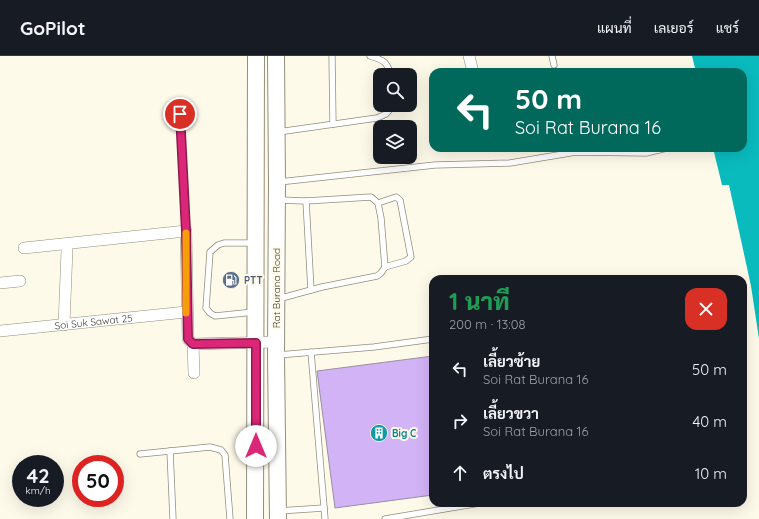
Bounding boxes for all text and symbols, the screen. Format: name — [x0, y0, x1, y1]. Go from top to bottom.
text: GoPilot — [20, 16, 86, 40]
text: แผนที่ — [597, 19, 632, 37]
text: เลเยอร์ — [654, 19, 694, 37]
text: แชร์ — [716, 19, 739, 37]
map controls — [373, 68, 417, 164]
button: search — [373, 68, 417, 112]
text: 50 m — [515, 81, 582, 116]
icon: left — [449, 84, 501, 136]
pin — [163, 97, 197, 131]
icon: arrive — [169, 103, 191, 125]
text: Soi Rat Burana 16 — [515, 116, 661, 139]
button: layers — [373, 120, 417, 164]
street label: Rat Burana Road — [270, 248, 283, 328]
fuel station icon: PTT — [221, 270, 241, 290]
place label: PTT — [244, 274, 263, 287]
text: 1 นาที — [449, 286, 510, 316]
button: close — [685, 288, 727, 330]
street label: Soi Suk Sawat 25 — [54, 311, 133, 332]
text: 200 m · 13:08 — [449, 316, 526, 332]
text: เลี้ยวซ้าย — [483, 352, 540, 371]
icon: left — [449, 358, 471, 380]
text: 50 m — [692, 360, 727, 379]
text: Soi Rat Burana 16 — [483, 371, 588, 387]
text: เลี้ยวขวา — [483, 404, 539, 423]
icon: right — [449, 410, 471, 432]
text: 40 m — [692, 412, 727, 431]
building icon: Big C — [369, 423, 389, 443]
text: Soi Rat Burana 16 — [483, 423, 588, 439]
position arrow — [235, 425, 277, 467]
place label: Big C — [392, 427, 417, 440]
speed limit sign: 50 — [72, 455, 124, 507]
icon: ahead — [449, 462, 471, 484]
text: 42 — [26, 463, 50, 488]
text: ตรงไป — [483, 464, 524, 483]
text: 10 m — [695, 464, 727, 483]
text: km/h — [25, 484, 51, 497]

